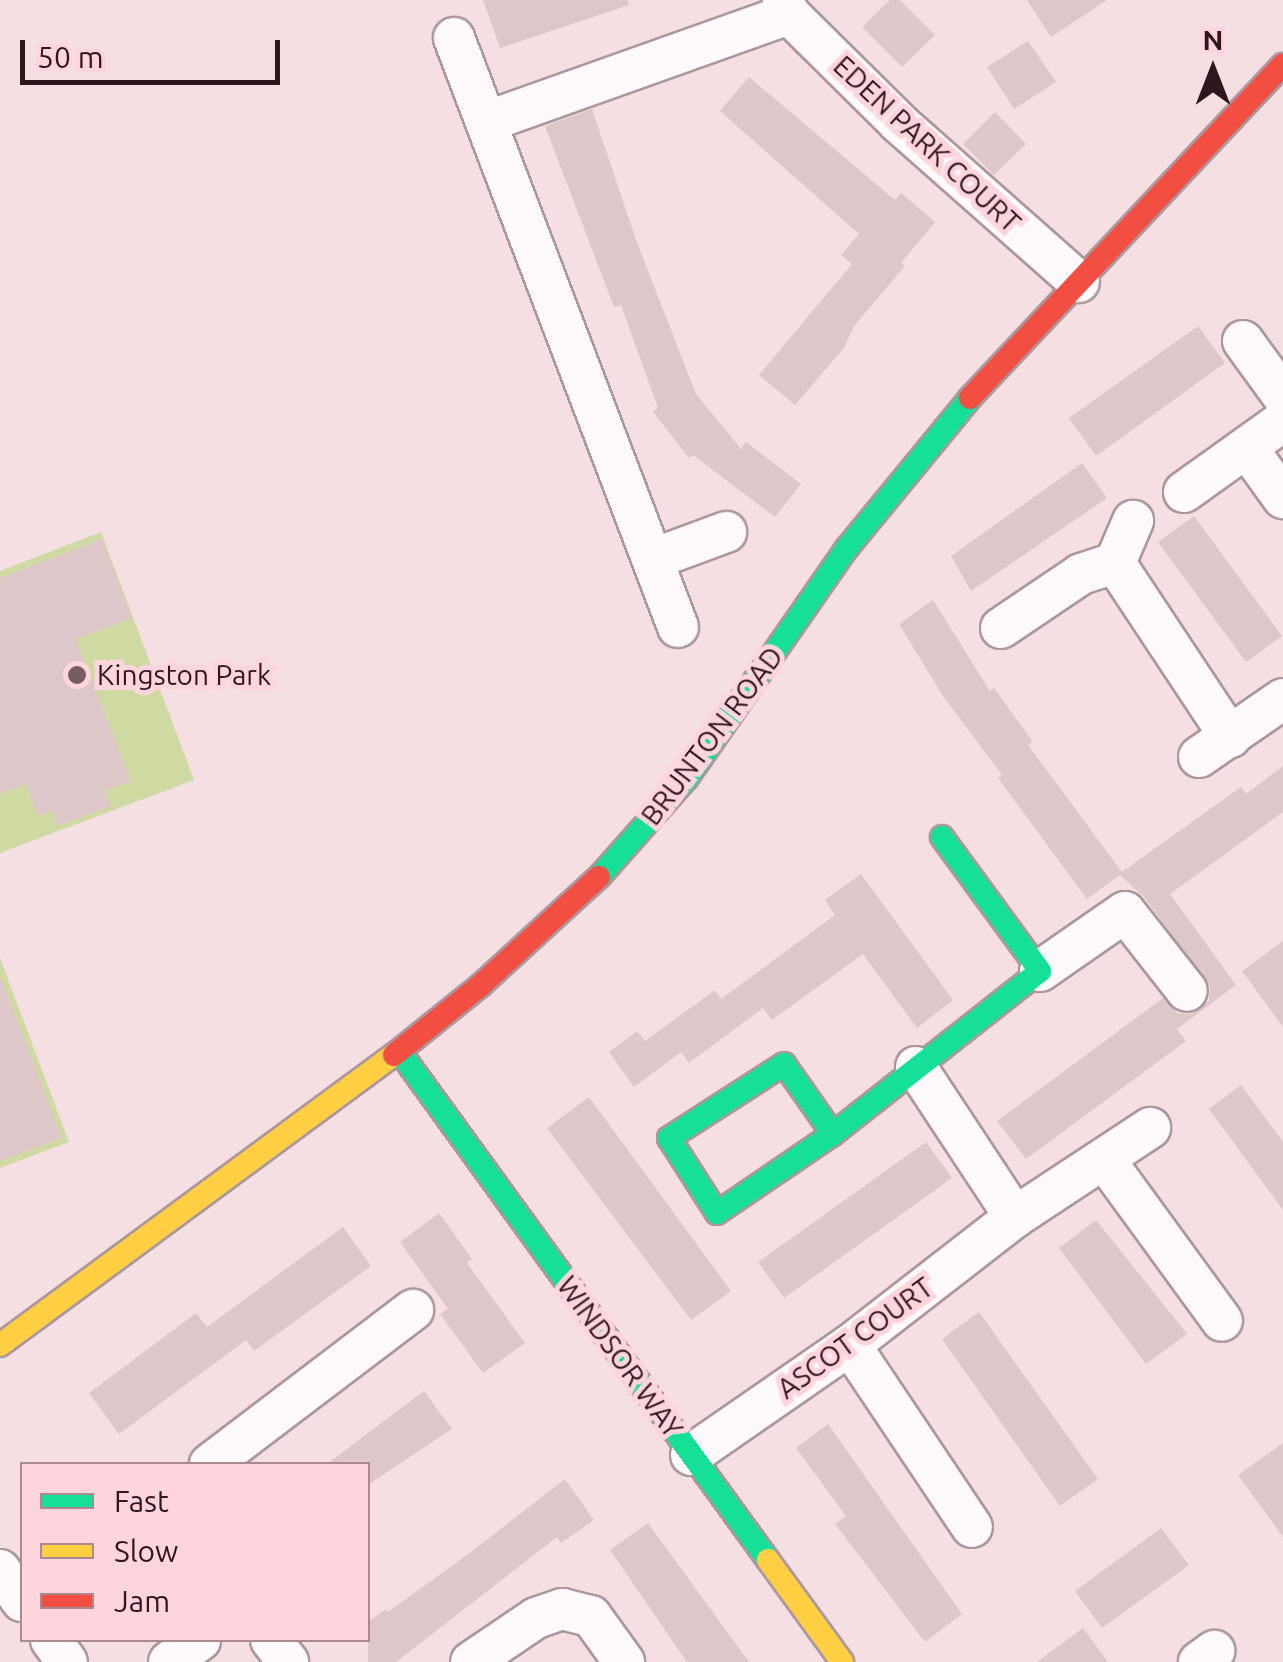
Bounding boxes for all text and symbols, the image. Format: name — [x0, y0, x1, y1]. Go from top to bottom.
scale bar — [25, 20, 285, 82]
north arrow — [1163, 20, 1263, 120]
text: N — [1203, 24, 1223, 55]
text: 50 m — [37, 40, 104, 74]
street label: EDEN PARK COURT — [827, 49, 1027, 239]
street label: BRUNTON ROAD — [634, 640, 790, 832]
place label: Kingston Park — [97, 658, 271, 692]
marker: Kingston Park — [66, 664, 88, 686]
street label: WINDSOR WAY — [550, 1270, 690, 1444]
street label: ASCOT COURT — [771, 1270, 939, 1406]
legend — [20, 1462, 370, 1642]
text: Fast — [114, 1484, 169, 1518]
text: Slow — [114, 1534, 178, 1568]
text: Jam — [114, 1584, 170, 1618]

